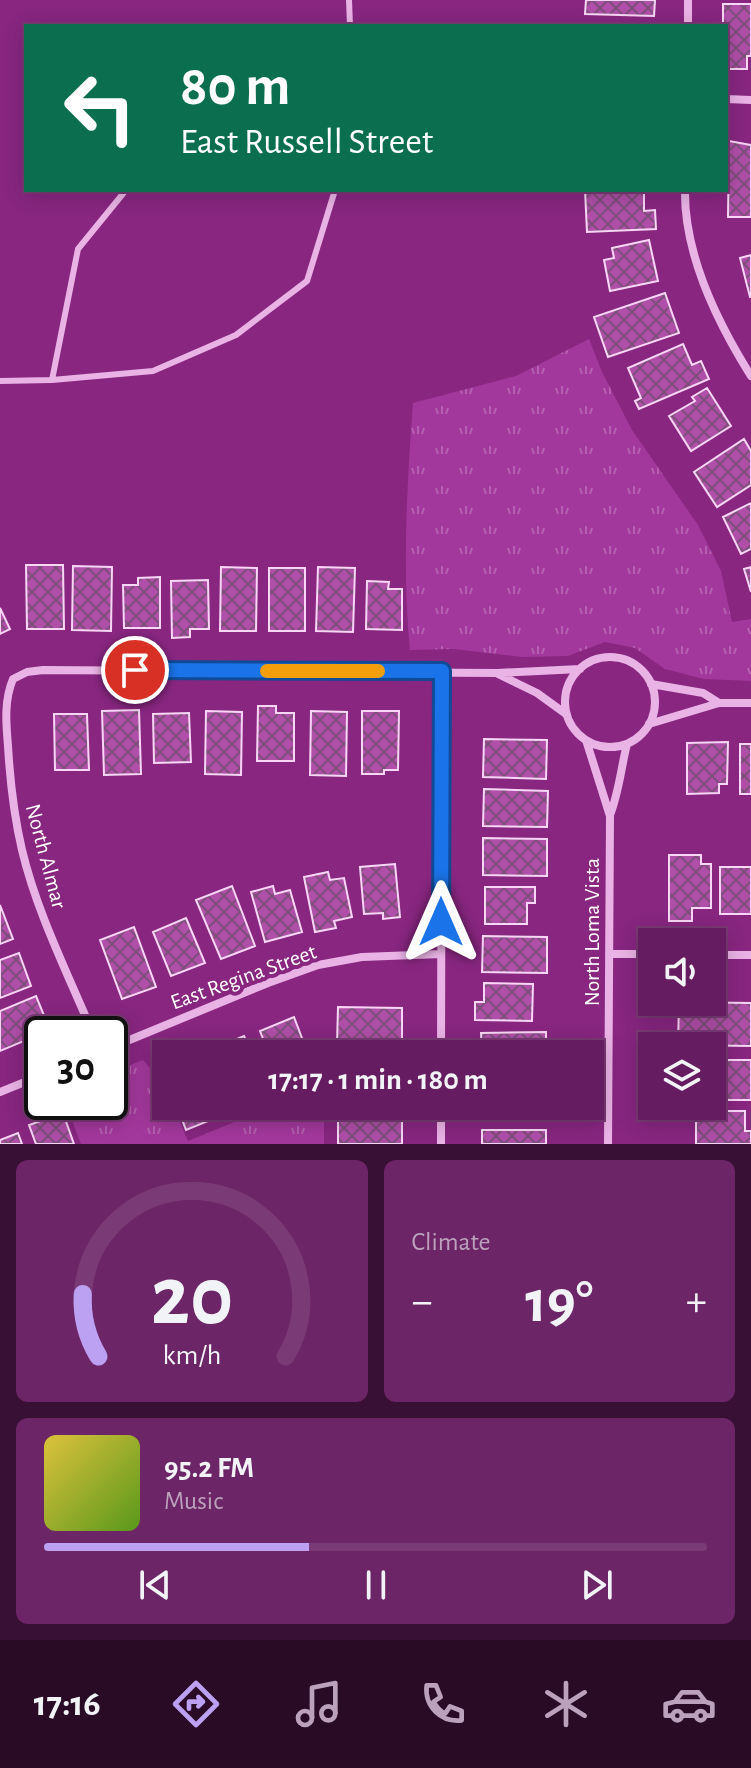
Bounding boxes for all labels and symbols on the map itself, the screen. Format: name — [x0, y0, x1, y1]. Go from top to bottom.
pin — [101, 636, 169, 704]
street label: North Almar — [22, 802, 71, 911]
street label: North Loma Vista — [581, 858, 603, 1006]
position arrow — [399, 880, 483, 964]
street label: East Regina Street — [167, 940, 319, 1014]
speed limit sign: 30 — [24, 1016, 128, 1120]

